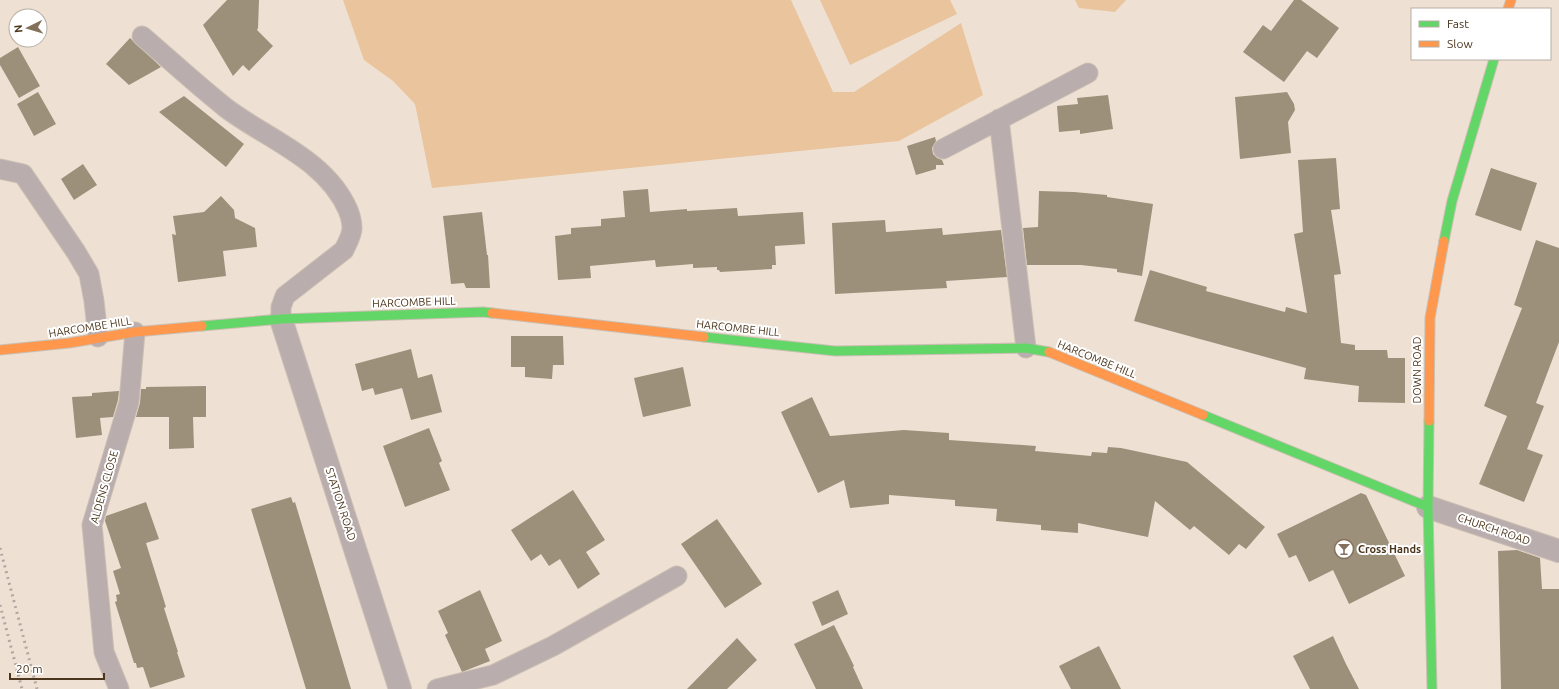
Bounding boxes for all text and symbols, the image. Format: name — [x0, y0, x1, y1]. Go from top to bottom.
north arrow — [8, 8, 48, 48]
legend — [1411, 8, 1551, 60]
text: Fast — [1447, 17, 1469, 30]
text: N — [12, 24, 24, 33]
text: Slow — [1447, 37, 1473, 50]
street label: HARCOMBE HILL — [372, 295, 456, 309]
street label: HARCOMBE HILL — [48, 314, 133, 339]
street label: HARCOMBE HILL — [696, 318, 781, 338]
street label: DOWN ROAD — [1411, 336, 1423, 404]
street label: HARCOMBE HILL — [1056, 338, 1138, 380]
street label: ALDENS CLOSE — [88, 449, 120, 525]
street label: STATION ROAD — [324, 466, 358, 542]
street label: CHURCH ROAD — [1456, 511, 1532, 547]
bar icon: Cross Hands — [1333, 538, 1355, 560]
place label: Cross Hands — [1358, 543, 1421, 555]
scale bar — [10, 655, 104, 681]
text: 20 m — [16, 662, 43, 675]

